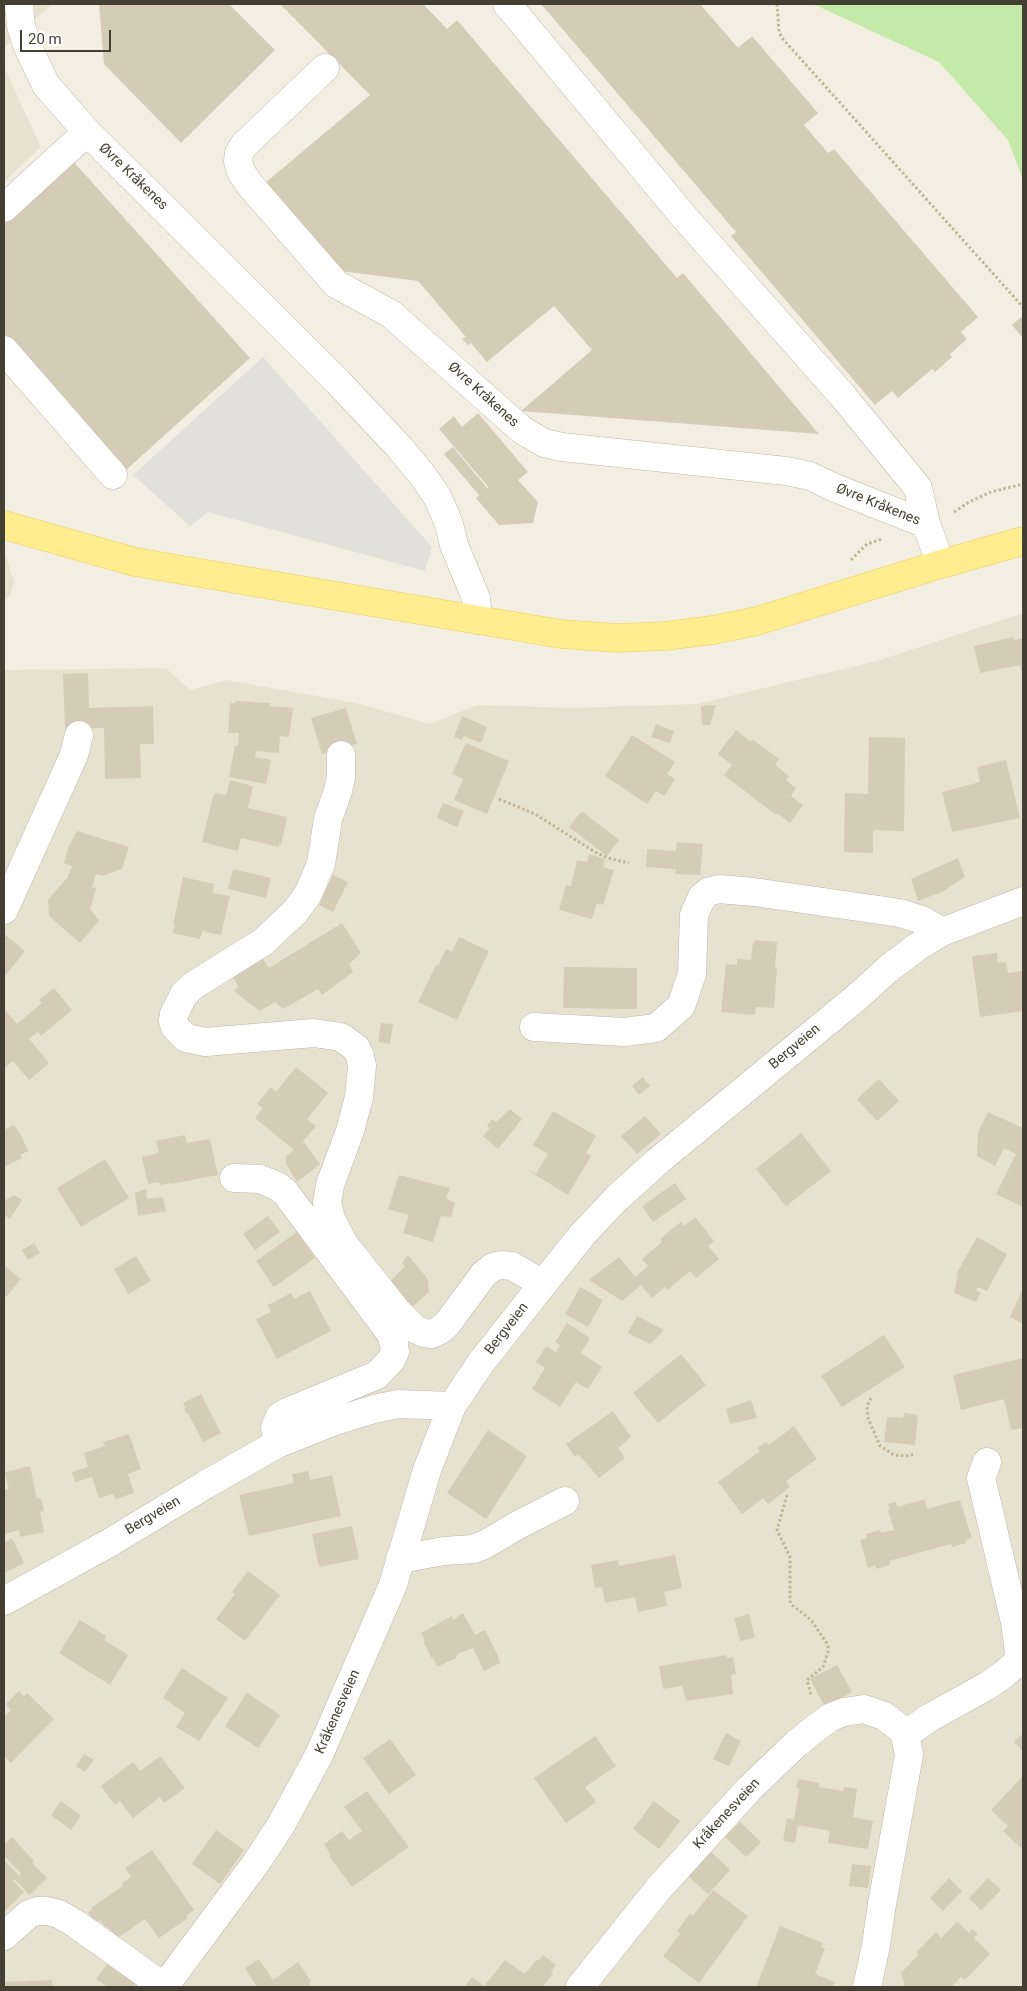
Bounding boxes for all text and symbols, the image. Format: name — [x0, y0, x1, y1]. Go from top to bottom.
scale bar — [22, 20, 114, 52]
text: 20 m — [28, 30, 62, 48]
street label: Øvre Kråkenes — [95, 140, 171, 214]
street label: Øvre Kråkenes — [444, 359, 522, 431]
street label: Øvre Kråkenes — [833, 480, 923, 530]
street label: Bergveien — [766, 1021, 824, 1073]
street label: Bergveien — [482, 1300, 532, 1358]
street label: Bergveien — [122, 1493, 184, 1539]
street label: Kråkenesveien — [312, 1667, 364, 1757]
street label: Kråkenesveien — [690, 1775, 764, 1853]

